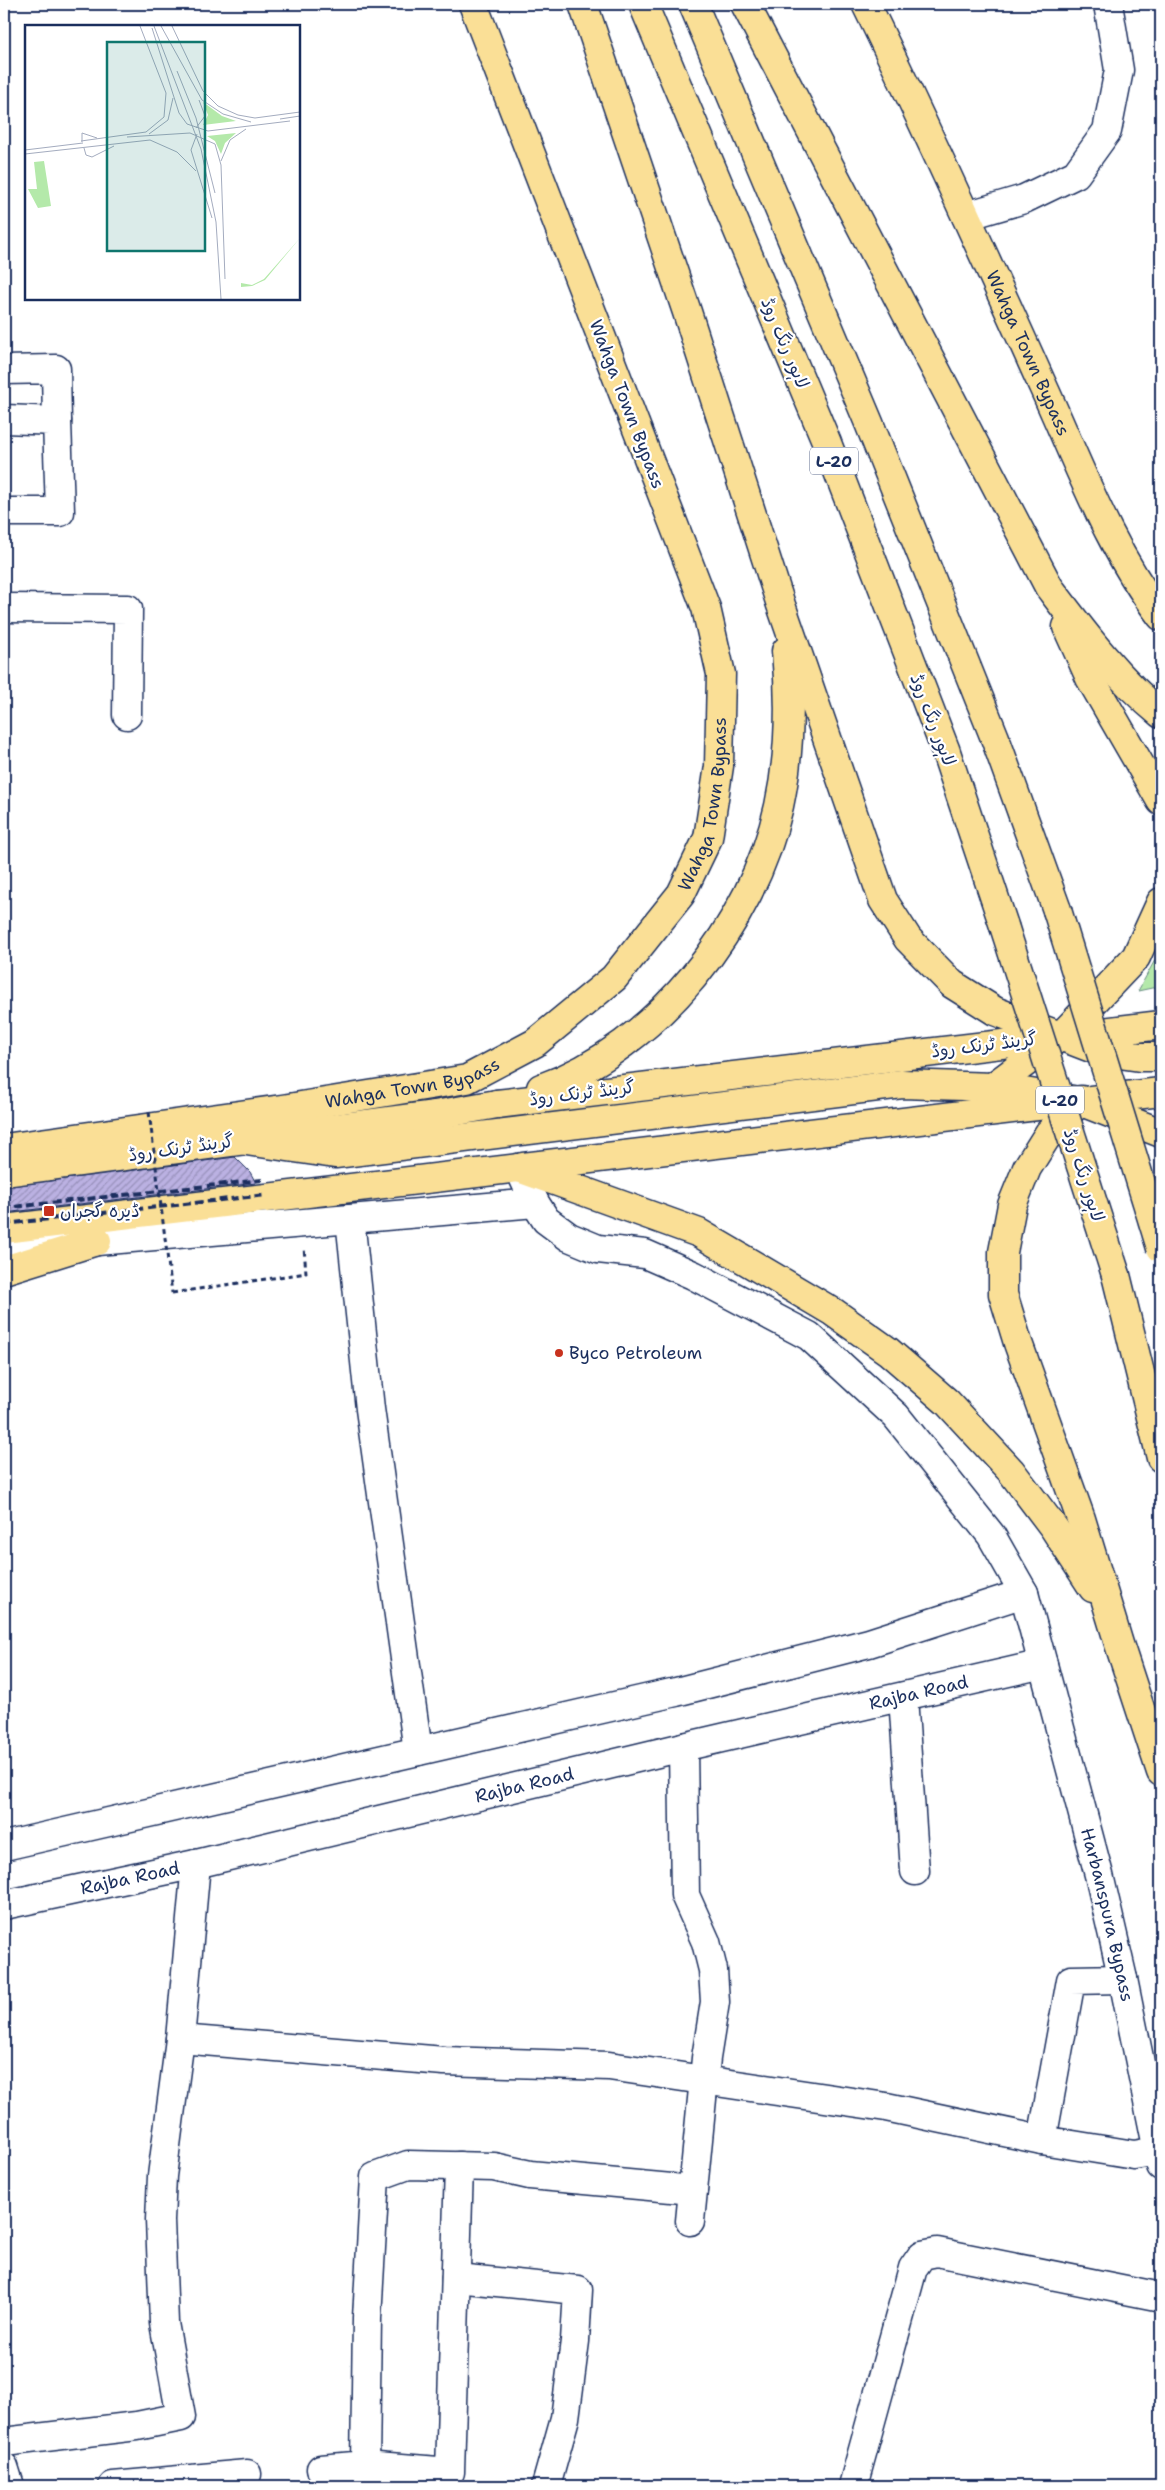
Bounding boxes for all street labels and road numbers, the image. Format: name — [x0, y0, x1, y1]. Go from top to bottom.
street label: Wahga Town Bypass — [980, 267, 1076, 440]
street label: لاہور رنگ روڈ — [754, 294, 815, 392]
street label: Wahga Town Bypass — [584, 316, 670, 492]
road number: L-20 — [810, 448, 858, 474]
street label: لاہور رنگ روڈ — [904, 671, 961, 770]
street label: Wahga Town Bypass — [672, 717, 732, 895]
street label: گرینڈ ٹرنک روڈ — [930, 1027, 1038, 1063]
street label: Wahga Town Bypass — [323, 1052, 504, 1114]
street label: گرینڈ ٹرنک روڈ — [528, 1075, 636, 1111]
road number: L-20 — [1036, 1086, 1084, 1114]
street label: لاہور رنگ روڈ — [1057, 1125, 1110, 1225]
street label: گرینڈ ٹرنک روڈ — [127, 1129, 235, 1167]
street label: Rajba Road — [867, 1670, 970, 1716]
street label: Rajba Road — [472, 1762, 576, 1809]
street label: Harbanspura Bypass — [1075, 1825, 1139, 2004]
street label: Rajba Road — [78, 1856, 182, 1900]

